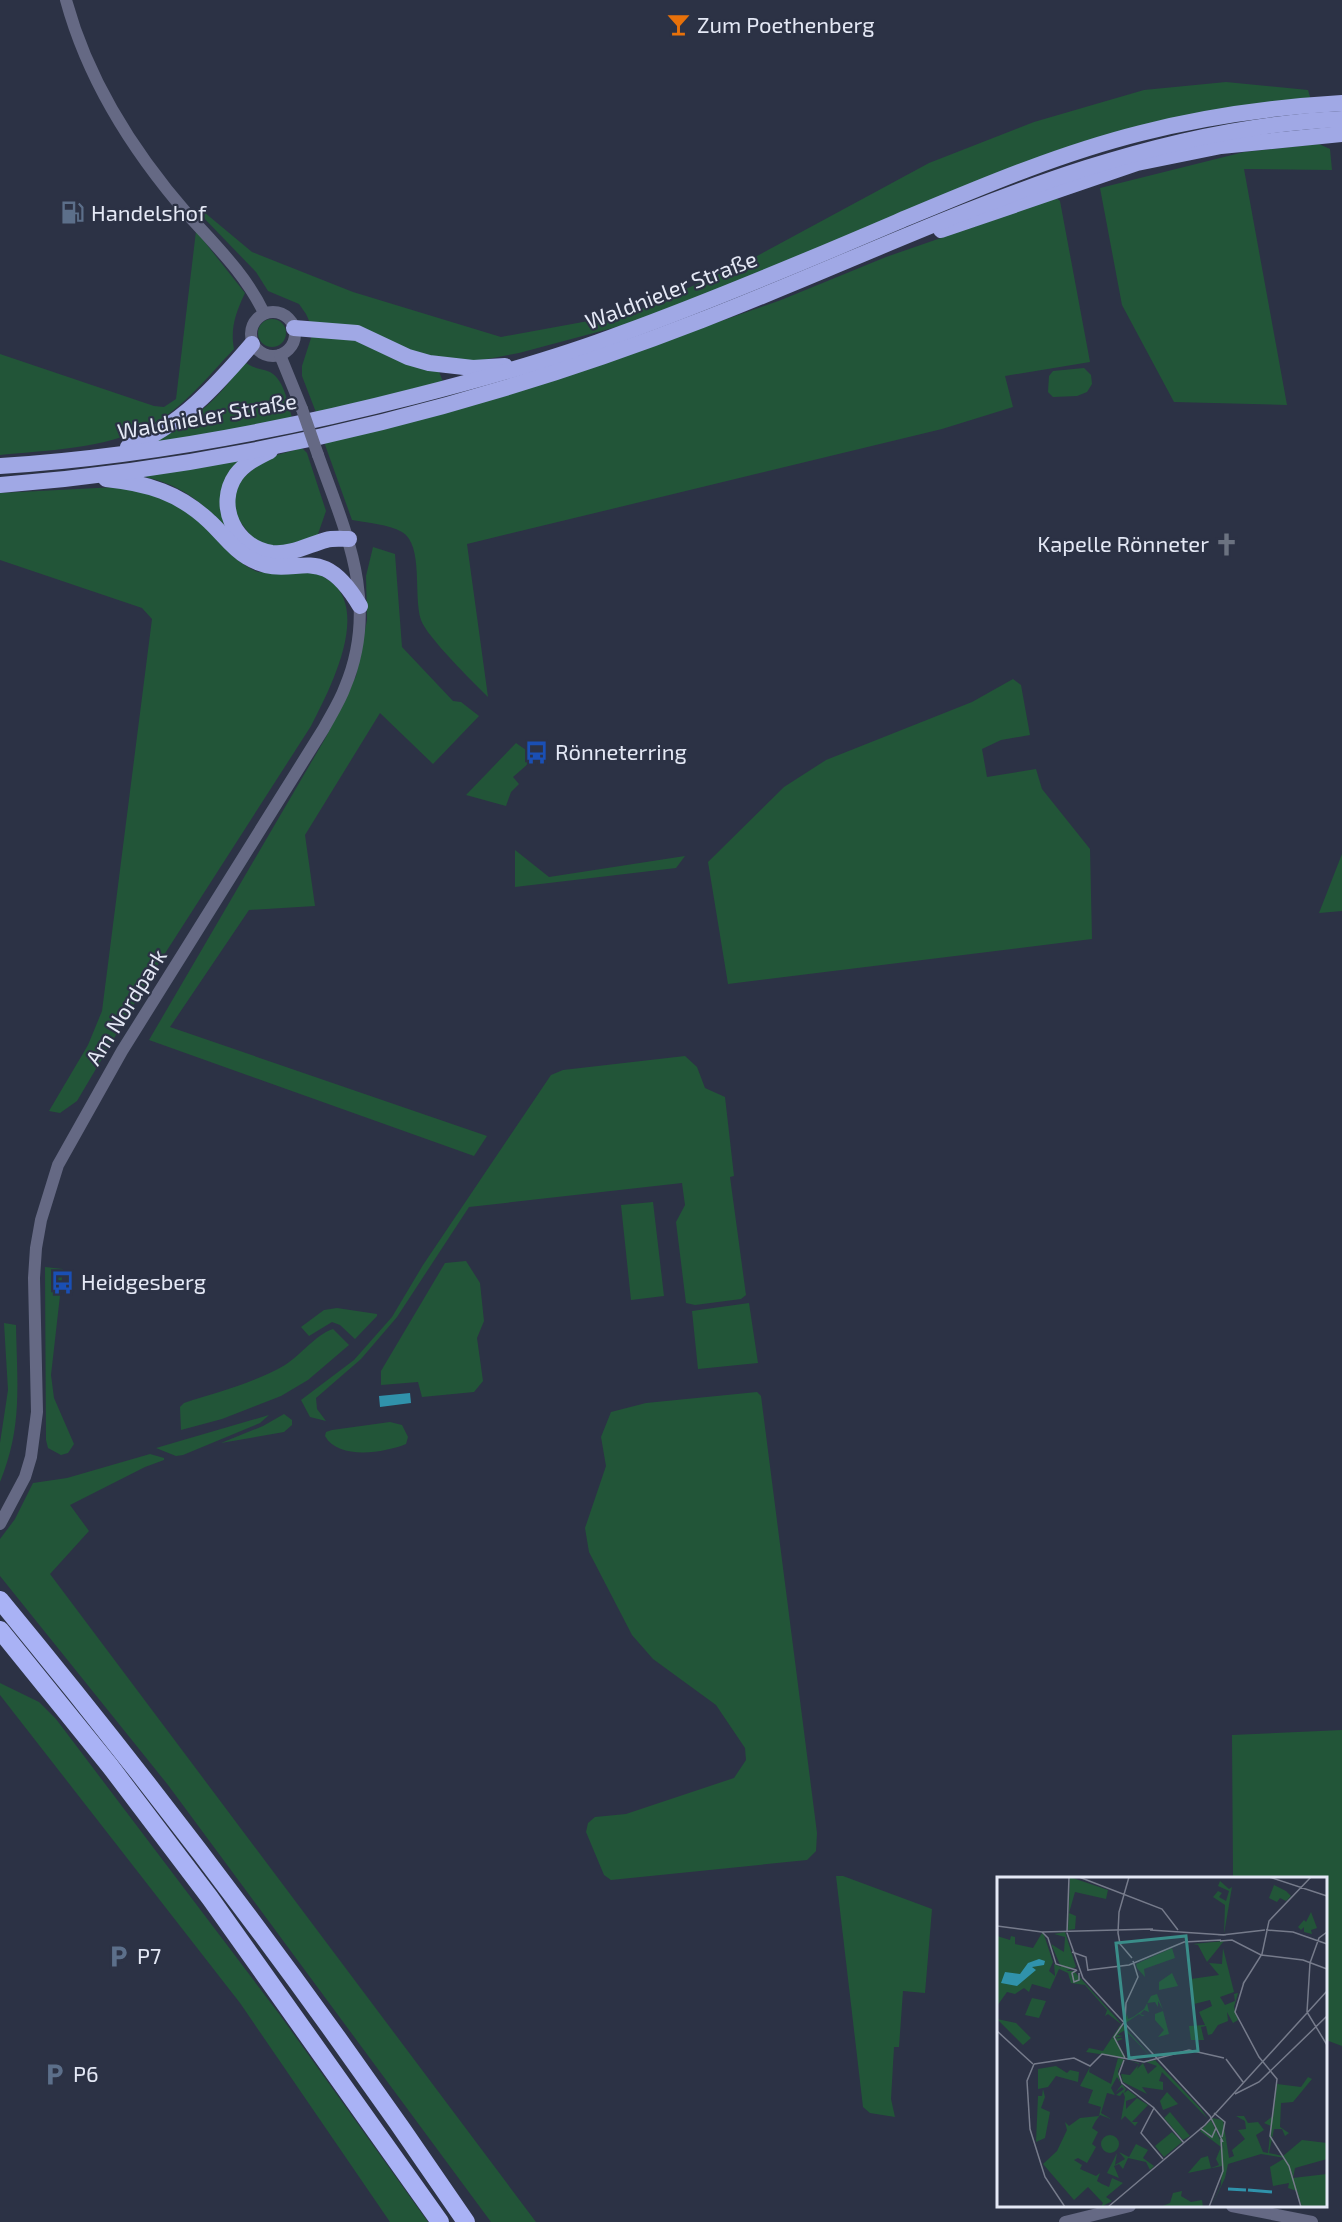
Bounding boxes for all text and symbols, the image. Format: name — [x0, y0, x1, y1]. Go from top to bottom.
place label: Zum Poethenberg — [697, 11, 874, 37]
bar icon: Zum Poethenberg — [666, 12, 692, 38]
place label: Handelshof — [91, 199, 207, 225]
fuel station icon: Handelshof — [60, 200, 86, 226]
street label: Waldnieler Straße — [581, 244, 760, 334]
street label: Waldnieler Straße — [115, 386, 299, 444]
place label: Kapelle Rönneter — [1037, 530, 1209, 556]
church icon: Kapelle Rönneter — [1214, 531, 1240, 557]
place label: Rönneterring — [555, 738, 687, 764]
bus stop icon: Rönneterring — [524, 739, 550, 765]
street label: Am Nordpark — [79, 944, 171, 1069]
place label: Heidgesberg — [81, 1268, 206, 1294]
bus stop icon: Heidgesberg — [50, 1269, 76, 1295]
inset map — [997, 1877, 1327, 2207]
place label: P7 — [137, 1942, 161, 1968]
parking icon: P7 — [106, 1943, 132, 1969]
place label: P6 — [73, 2060, 99, 2086]
parking icon: P6 — [42, 2061, 68, 2087]

